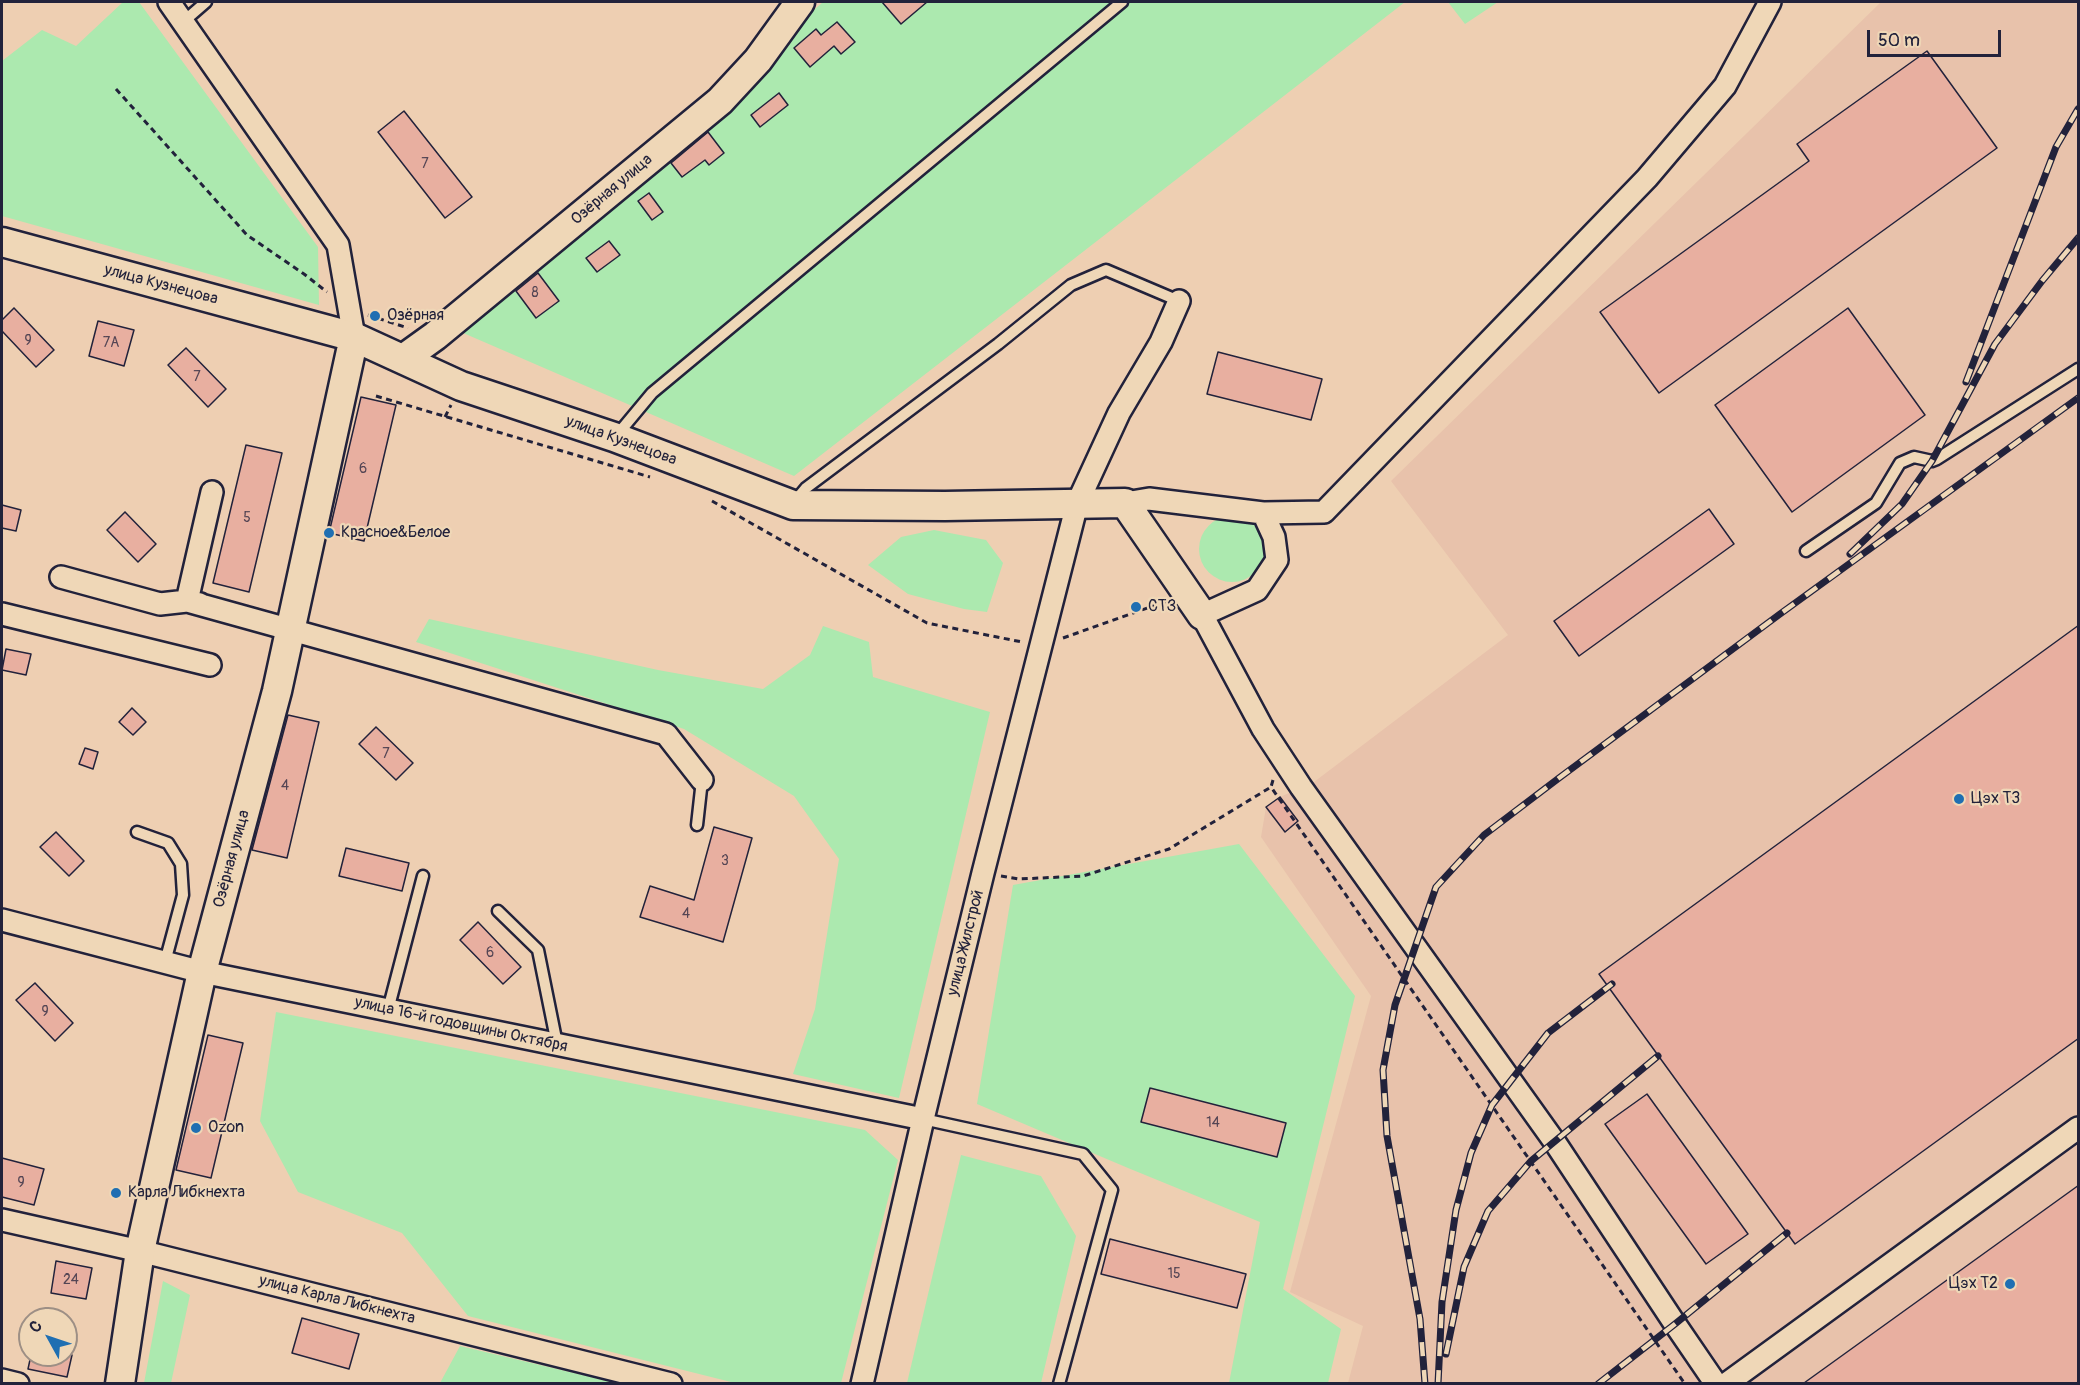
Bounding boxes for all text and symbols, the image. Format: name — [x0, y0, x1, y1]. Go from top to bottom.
scale bar — [1870, 18, 2004, 56]
text: 50 m — [1878, 29, 1920, 52]
street label: Озёрная улица — [567, 150, 657, 230]
house number: 7 — [421, 156, 429, 172]
street label: улица Кузнецова — [102, 261, 220, 309]
house number: 8 — [531, 285, 539, 301]
place label: Озёрная — [387, 306, 444, 326]
marker: Озёрная — [368, 309, 382, 323]
house number: 9 — [24, 333, 32, 349]
house number: 7А — [103, 335, 119, 351]
house number: 7 — [193, 369, 201, 385]
street label: улица Кузнецова — [563, 412, 679, 470]
house number: 6 — [359, 461, 367, 477]
house number: 5 — [243, 510, 251, 526]
place label: Красное&Белое — [341, 523, 450, 543]
marker: Красное&Белое — [322, 526, 336, 540]
place label: СТЗ — [1148, 597, 1176, 617]
marker: СТЗ — [1129, 600, 1143, 614]
house number: 7 — [382, 746, 390, 762]
house number: 4 — [281, 778, 289, 794]
place label: Цэх Т3 — [1971, 789, 2020, 809]
marker: Цэх Т3 — [1952, 792, 1966, 806]
street label: Озёрная улица — [210, 808, 254, 910]
house number: 3 — [721, 853, 729, 869]
street label: улица Жилстрой — [944, 888, 988, 998]
house number: 4 — [682, 906, 690, 922]
house number: 6 — [486, 945, 494, 961]
street label: улица 16-й годовщины Октября — [353, 993, 569, 1057]
house number: 9 — [41, 1004, 49, 1020]
house number: 14 — [1206, 1115, 1220, 1131]
place label: Ozon — [208, 1118, 244, 1138]
marker: Ozon — [189, 1121, 203, 1135]
house number: 9 — [17, 1175, 25, 1191]
place label: Карла Либкнехта — [128, 1183, 245, 1203]
marker: Карла Либкнехта — [109, 1186, 123, 1200]
house number: 15 — [1167, 1266, 1181, 1282]
street label: улица Карла Либкнехта — [257, 1271, 417, 1329]
house number: 24 — [63, 1272, 79, 1288]
place label: Цэх Т2 — [1949, 1274, 1998, 1294]
marker: Цэх Т2 — [2003, 1277, 2017, 1291]
north arrow — [18, 1307, 78, 1367]
text: С — [25, 1317, 47, 1337]

